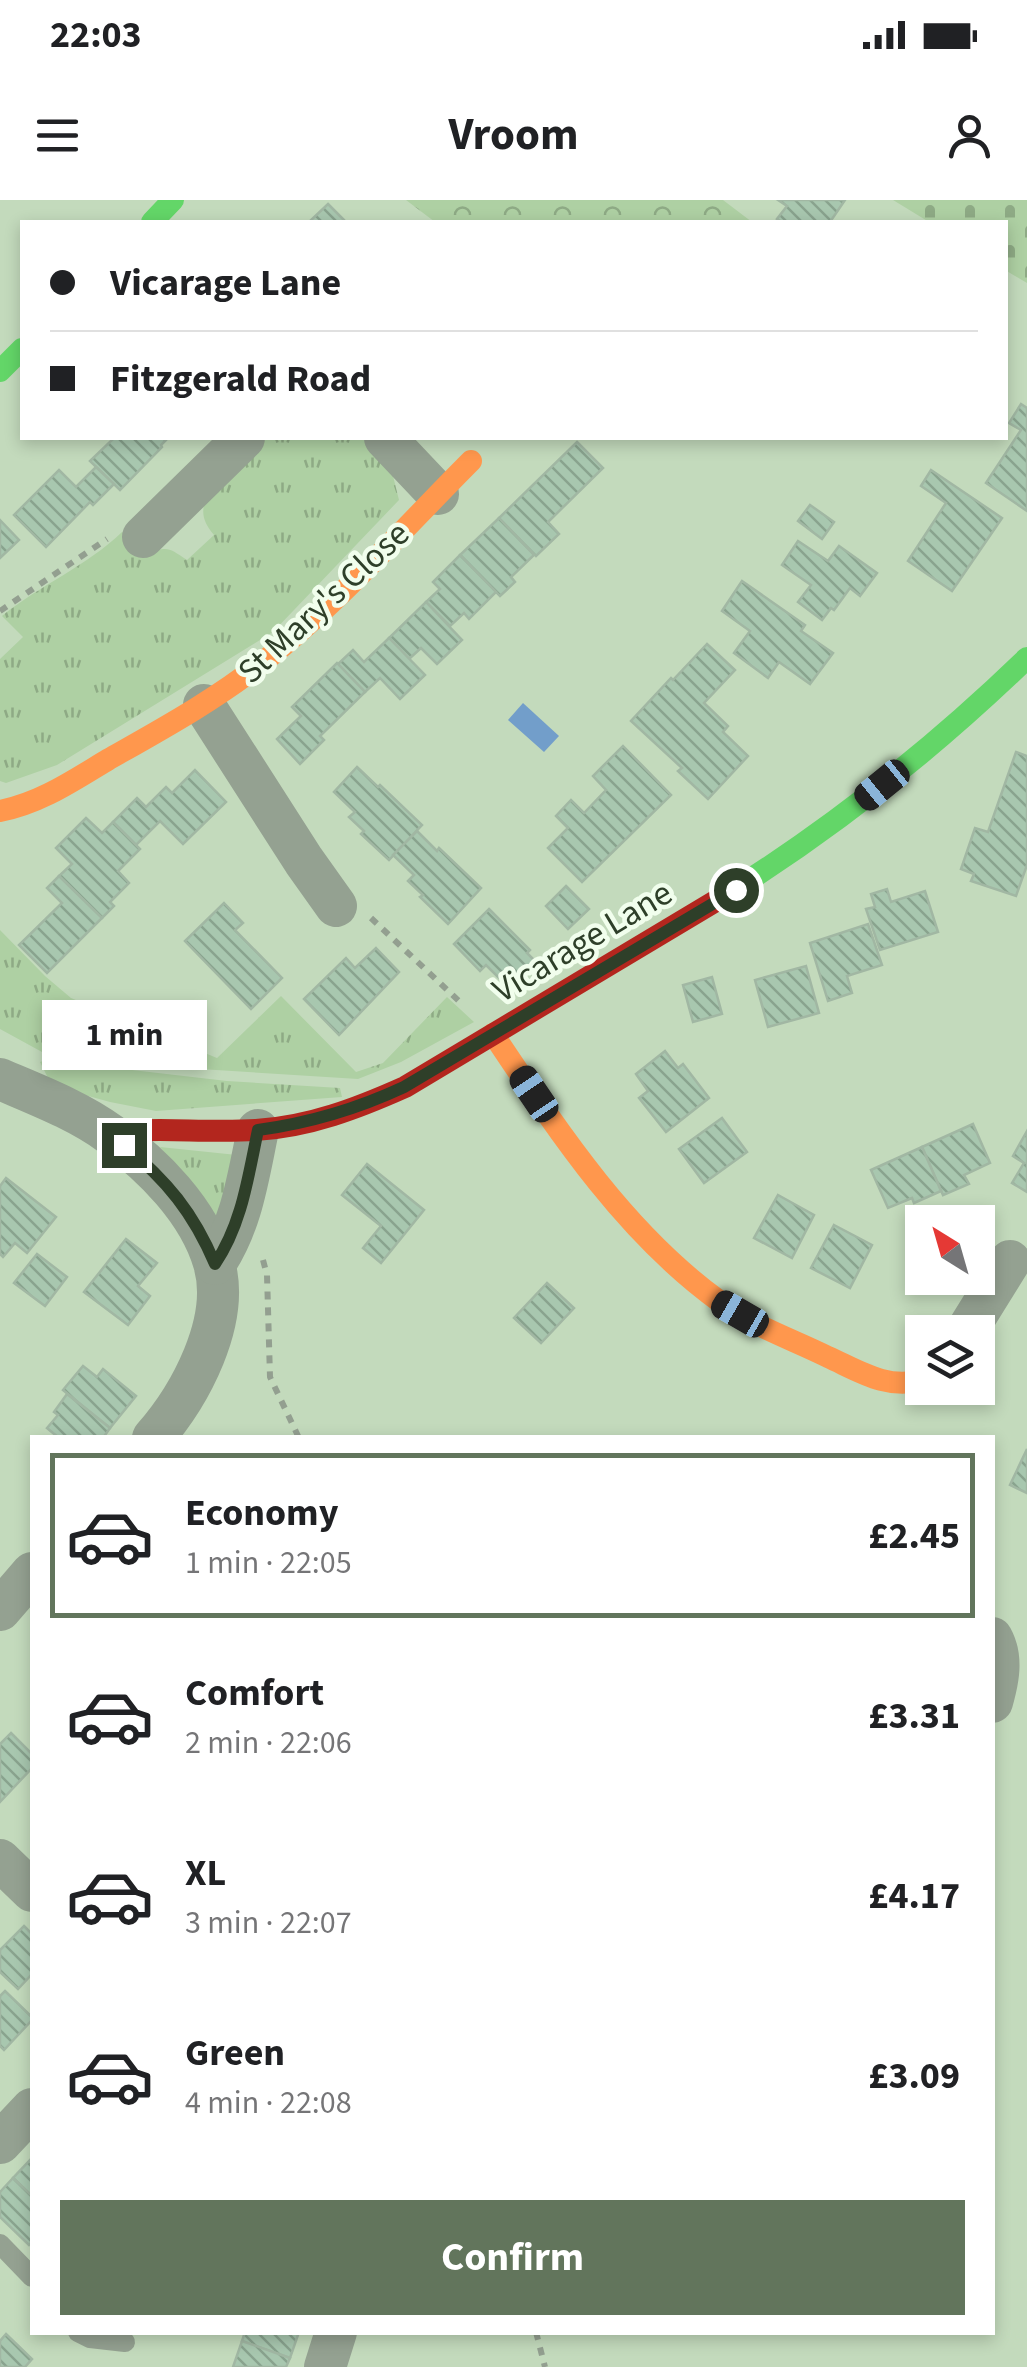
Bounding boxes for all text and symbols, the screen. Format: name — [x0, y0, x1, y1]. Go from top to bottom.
text: 22:03 — [50, 8, 142, 62]
text: Vroom — [448, 103, 579, 167]
icon: menu — [30, 108, 85, 163]
icon: person — [942, 108, 997, 163]
text: Vicarage Lane — [110, 256, 341, 310]
text: Fitzgerald Road — [110, 352, 371, 406]
street label: St Mary's Close — [227, 510, 421, 696]
car — [849, 754, 915, 816]
route start — [714, 868, 759, 913]
street label: Vicarage Lane — [483, 869, 682, 1015]
callout: 1 min — [42, 1000, 206, 1070]
text: 1 min — [86, 1012, 163, 1058]
car — [505, 1061, 563, 1127]
route end — [102, 1123, 147, 1168]
north arrow — [905, 1205, 995, 1295]
map controls — [905, 1205, 995, 1405]
car — [707, 1286, 773, 1342]
button: layers — [905, 1315, 995, 1405]
text: Economy — [185, 1486, 338, 1540]
icon: car — [65, 1491, 155, 1581]
text: £2.45 — [868, 1509, 960, 1563]
text: 1 min · 22:05 — [185, 1540, 352, 1586]
text: Comfort — [185, 1666, 324, 1720]
icon: car — [65, 1671, 155, 1761]
text: £3.31 — [868, 1689, 960, 1743]
text: 2 min · 22:06 — [185, 1720, 352, 1766]
text: XL — [185, 1846, 226, 1900]
icon: car — [65, 1851, 155, 1941]
text: £4.17 — [868, 1869, 960, 1923]
text: 3 min · 22:07 — [185, 1900, 352, 1946]
text: Green — [185, 2026, 285, 2080]
icon: car — [65, 2031, 155, 2121]
text: £3.09 — [868, 2049, 960, 2103]
text: 4 min · 22:08 — [185, 2080, 352, 2126]
button: Confirm — [60, 2200, 965, 2315]

